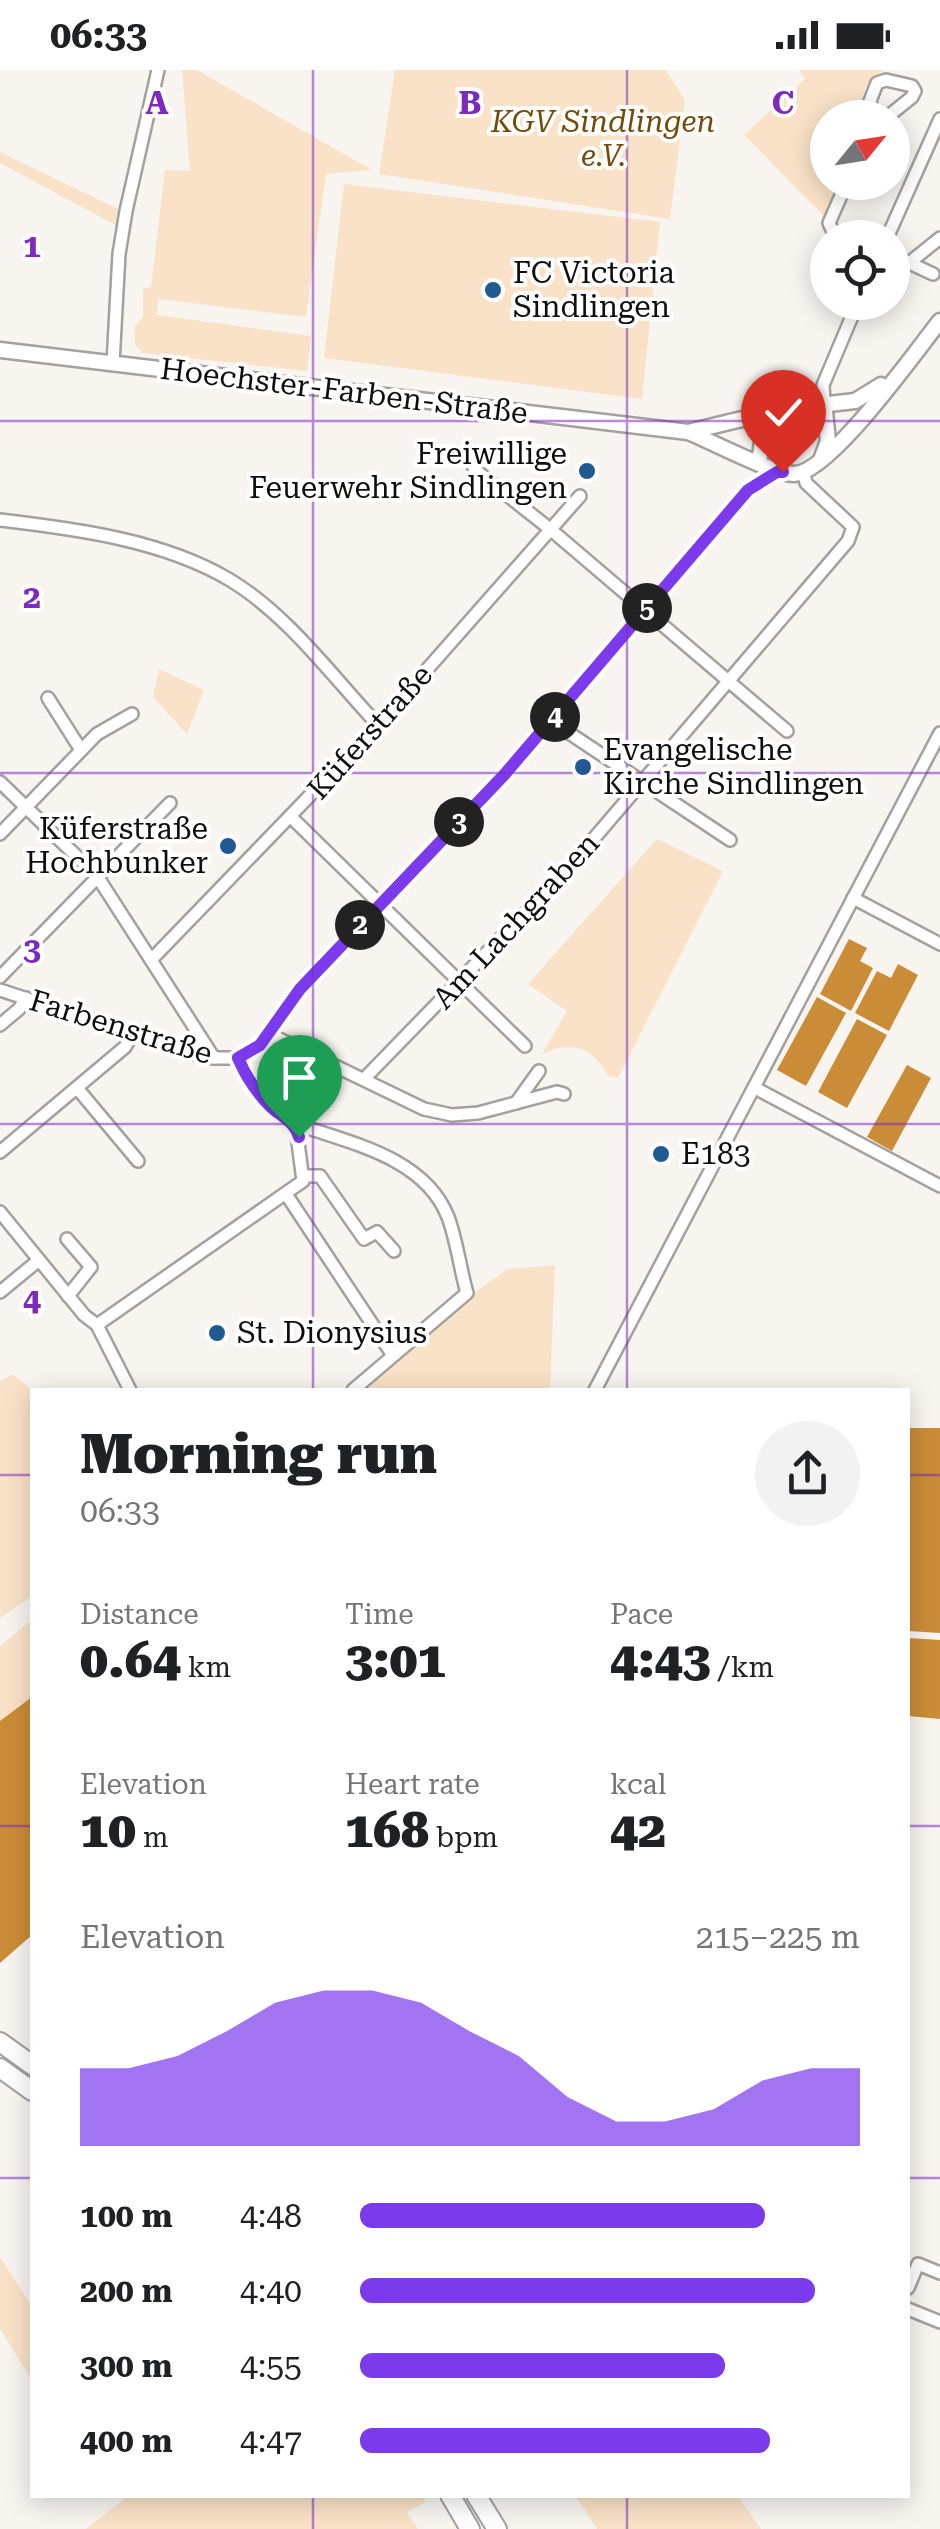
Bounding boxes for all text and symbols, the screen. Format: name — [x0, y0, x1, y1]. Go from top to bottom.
text: 06:33 — [50, 13, 147, 57]
text: A — [145, 84, 169, 122]
text: B — [458, 84, 482, 122]
text: C — [772, 84, 794, 122]
north arrow — [810, 100, 910, 200]
map controls — [810, 100, 910, 320]
park label: KGV Sindlingen e.V. — [490, 104, 715, 173]
button: locate — [810, 220, 910, 320]
text: 1 — [23, 227, 41, 265]
place label: FC Victoria Sindlingen — [513, 255, 675, 324]
marker: FC Victoria Sindlingen — [482, 279, 504, 301]
street label: Hoechster-Farben-Straße — [158, 351, 530, 430]
pin — [741, 370, 826, 473]
icon: check — [756, 385, 811, 440]
place label: Freiwillige Feuerwehr Sindlingen — [249, 436, 567, 505]
marker: Freiwillige Feuerwehr Sindlingen — [576, 460, 598, 482]
text: 2 — [23, 578, 41, 616]
pin: 5 — [622, 583, 672, 633]
text: 5 — [639, 591, 655, 624]
street label: Küferstraße — [300, 657, 439, 806]
pin: 4 — [530, 692, 580, 742]
text: 4 — [547, 700, 563, 733]
place label: Evangelische Kirche Sindlingen — [603, 732, 864, 801]
marker: Evangelische Kirche Sindlingen — [572, 756, 594, 778]
pin: 3 — [434, 797, 484, 847]
text: 3 — [451, 805, 467, 838]
place label: Küferstraße Hochbunker — [25, 811, 208, 880]
street label: Am Lachgraben — [425, 826, 606, 1016]
marker: Küferstraße Hochbunker — [217, 835, 239, 857]
pin: 2 — [335, 900, 385, 950]
text: 2 — [352, 908, 368, 941]
text: 3 — [23, 930, 41, 968]
street label: Farbenstraße — [26, 982, 217, 1071]
pin — [257, 1035, 342, 1138]
icon: arrive — [272, 1050, 327, 1105]
place label: E183 — [681, 1136, 751, 1171]
marker: E183 — [650, 1143, 672, 1165]
text: 4 — [23, 1281, 41, 1319]
place label: St. Dionysius — [237, 1315, 427, 1350]
marker: St. Dionysius — [206, 1322, 228, 1344]
button: share — [755, 1421, 860, 1526]
text: Morning run — [80, 1422, 437, 1486]
text: 06:33 — [80, 1492, 160, 1530]
text: Distance — [80, 1598, 199, 1631]
text: Time — [345, 1598, 414, 1631]
text: Pace — [610, 1598, 673, 1631]
text: 0.64 — [80, 1631, 181, 1689]
text: 3:01 — [345, 1631, 446, 1689]
text: 4:43 — [610, 1631, 711, 1689]
text: km — [181, 1651, 231, 1684]
text: /km — [711, 1651, 774, 1684]
text: Elevation — [80, 1768, 207, 1801]
text: Heart rate — [345, 1768, 480, 1801]
text: kcal — [610, 1768, 666, 1801]
text: 10 — [80, 1801, 136, 1859]
text: 168 — [345, 1801, 429, 1859]
text: 42 — [610, 1801, 666, 1859]
text: m — [136, 1821, 169, 1854]
text: bpm — [429, 1821, 498, 1854]
text: Elevation — [80, 1918, 225, 1956]
text: 215–225 m — [696, 1918, 860, 1956]
text: 100 m — [80, 2197, 173, 2235]
text: 4:48 — [240, 2197, 302, 2235]
text: 200 m — [80, 2272, 173, 2310]
text: 4:40 — [240, 2272, 302, 2310]
text: 300 m — [80, 2347, 173, 2385]
text: 4:55 — [240, 2347, 302, 2385]
text: 400 m — [80, 2422, 173, 2460]
text: 4:47 — [240, 2422, 302, 2460]

